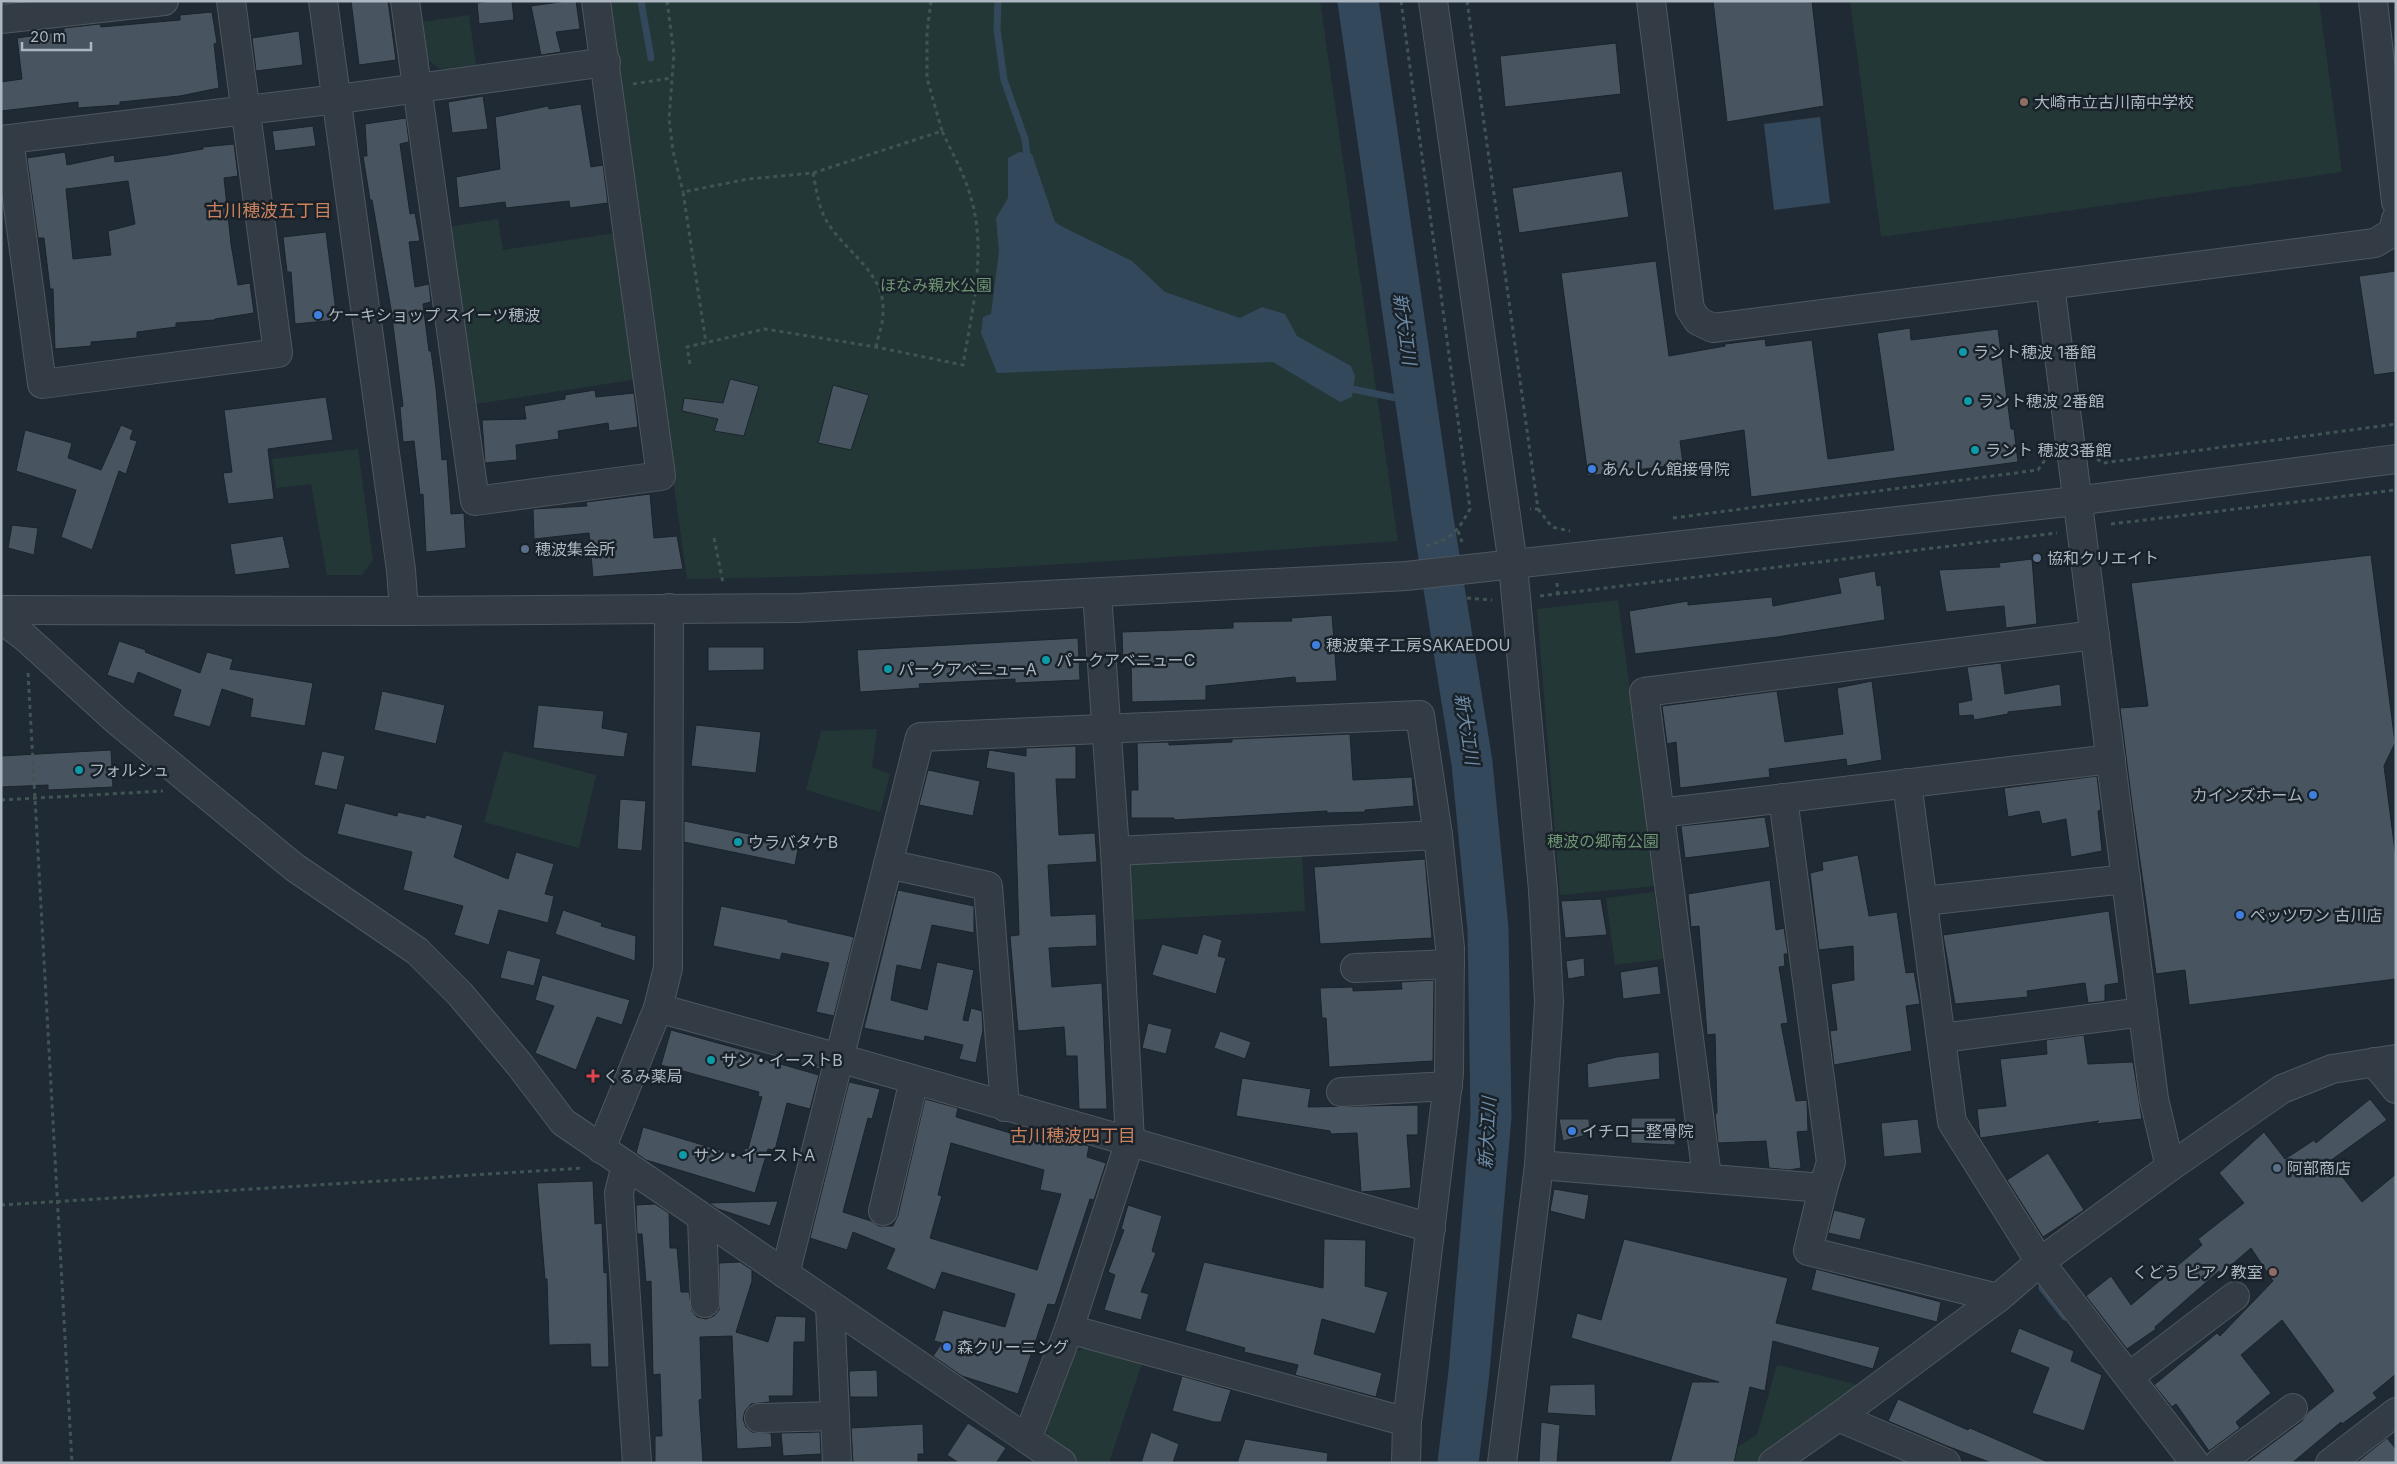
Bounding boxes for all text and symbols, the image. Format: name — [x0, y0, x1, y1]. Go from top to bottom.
scale bar — [22, 20, 91, 52]
text: 20 m — [30, 27, 66, 46]
place label: 大崎市立古川南中学校 — [2034, 92, 2194, 112]
marker: 大崎市立古川南中学校 — [2018, 96, 2030, 108]
district label: 古川穂波五丁目 — [206, 200, 332, 221]
park label: ほなみ親水公園 — [880, 275, 992, 295]
water label: 新大江川 — [1390, 292, 1421, 368]
place label: ケーキショップ スイーツ穂波 — [328, 305, 540, 325]
marker: ケーキショップ スイーツ穂波 — [312, 309, 324, 321]
place label: ラント穂波 1番館 — [1973, 342, 2096, 362]
marker: ラント穂波 1番館 — [1957, 346, 1969, 358]
place label: ラント穂波 2番館 — [1978, 391, 2104, 411]
marker: ラント穂波 2番館 — [1962, 395, 1974, 407]
place label: ラント 穂波3番館 — [1985, 440, 2111, 460]
marker: ラント 穂波3番館 — [1969, 444, 1981, 456]
place label: あんしん館接骨院 — [1602, 459, 1730, 479]
marker: あんしん館接骨院 — [1586, 463, 1598, 475]
place label: 穂波集会所 — [535, 539, 615, 559]
marker: 穂波集会所 — [519, 543, 531, 555]
place label: 協和クリエイト — [2047, 548, 2159, 568]
marker: 協和クリエイト — [2031, 552, 2043, 564]
place label: 穂波菓子工房SAKAEDOU — [1326, 635, 1510, 655]
marker: 穂波菓子工房SAKAEDOU — [1310, 639, 1322, 651]
place label: パークアベニューC — [1056, 650, 1195, 670]
marker: パークアベニューC — [1040, 654, 1052, 666]
place label: パークアベニューA — [898, 659, 1037, 679]
marker: パークアベニューA — [882, 663, 894, 675]
water label: 新大江川 — [1451, 692, 1483, 768]
place label: フォルシュ — [89, 760, 169, 780]
marker: フォルシュ — [73, 764, 85, 776]
place label: カインズホーム — [2192, 785, 2303, 805]
marker: カインズホーム — [2307, 789, 2319, 801]
park label: 穂波の郷南公園 — [1547, 831, 1659, 851]
place label: ウラバタケB — [748, 832, 838, 852]
marker: ウラバタケB — [732, 836, 744, 848]
place label: ペッツワン 古川店 — [2250, 905, 2383, 925]
marker: ペッツワン 古川店 — [2234, 909, 2246, 921]
place label: サン・イーストB — [721, 1050, 843, 1070]
marker: サン・イーストB — [705, 1054, 717, 1066]
place label: くるみ薬局 — [603, 1066, 683, 1086]
marker: くるみ薬局 — [587, 1070, 599, 1082]
water label: 新大江川 — [1475, 1095, 1499, 1170]
place label: イチロー整骨院 — [1582, 1121, 1694, 1141]
district label: 古川穂波四丁目 — [1010, 1125, 1136, 1146]
marker: イチロー整骨院 — [1566, 1125, 1578, 1137]
place label: サン・イーストA — [693, 1145, 815, 1165]
marker: サン・イーストA — [677, 1149, 689, 1161]
place label: 阿部商店 — [2287, 1158, 2351, 1178]
marker: 阿部商店 — [2271, 1162, 2283, 1174]
place label: くどう ピアノ教室 — [2132, 1262, 2263, 1282]
marker: くどう ピアノ教室 — [2267, 1266, 2279, 1278]
place label: 森クリーニング — [957, 1337, 1069, 1357]
marker: 森クリーニング — [941, 1341, 953, 1353]

